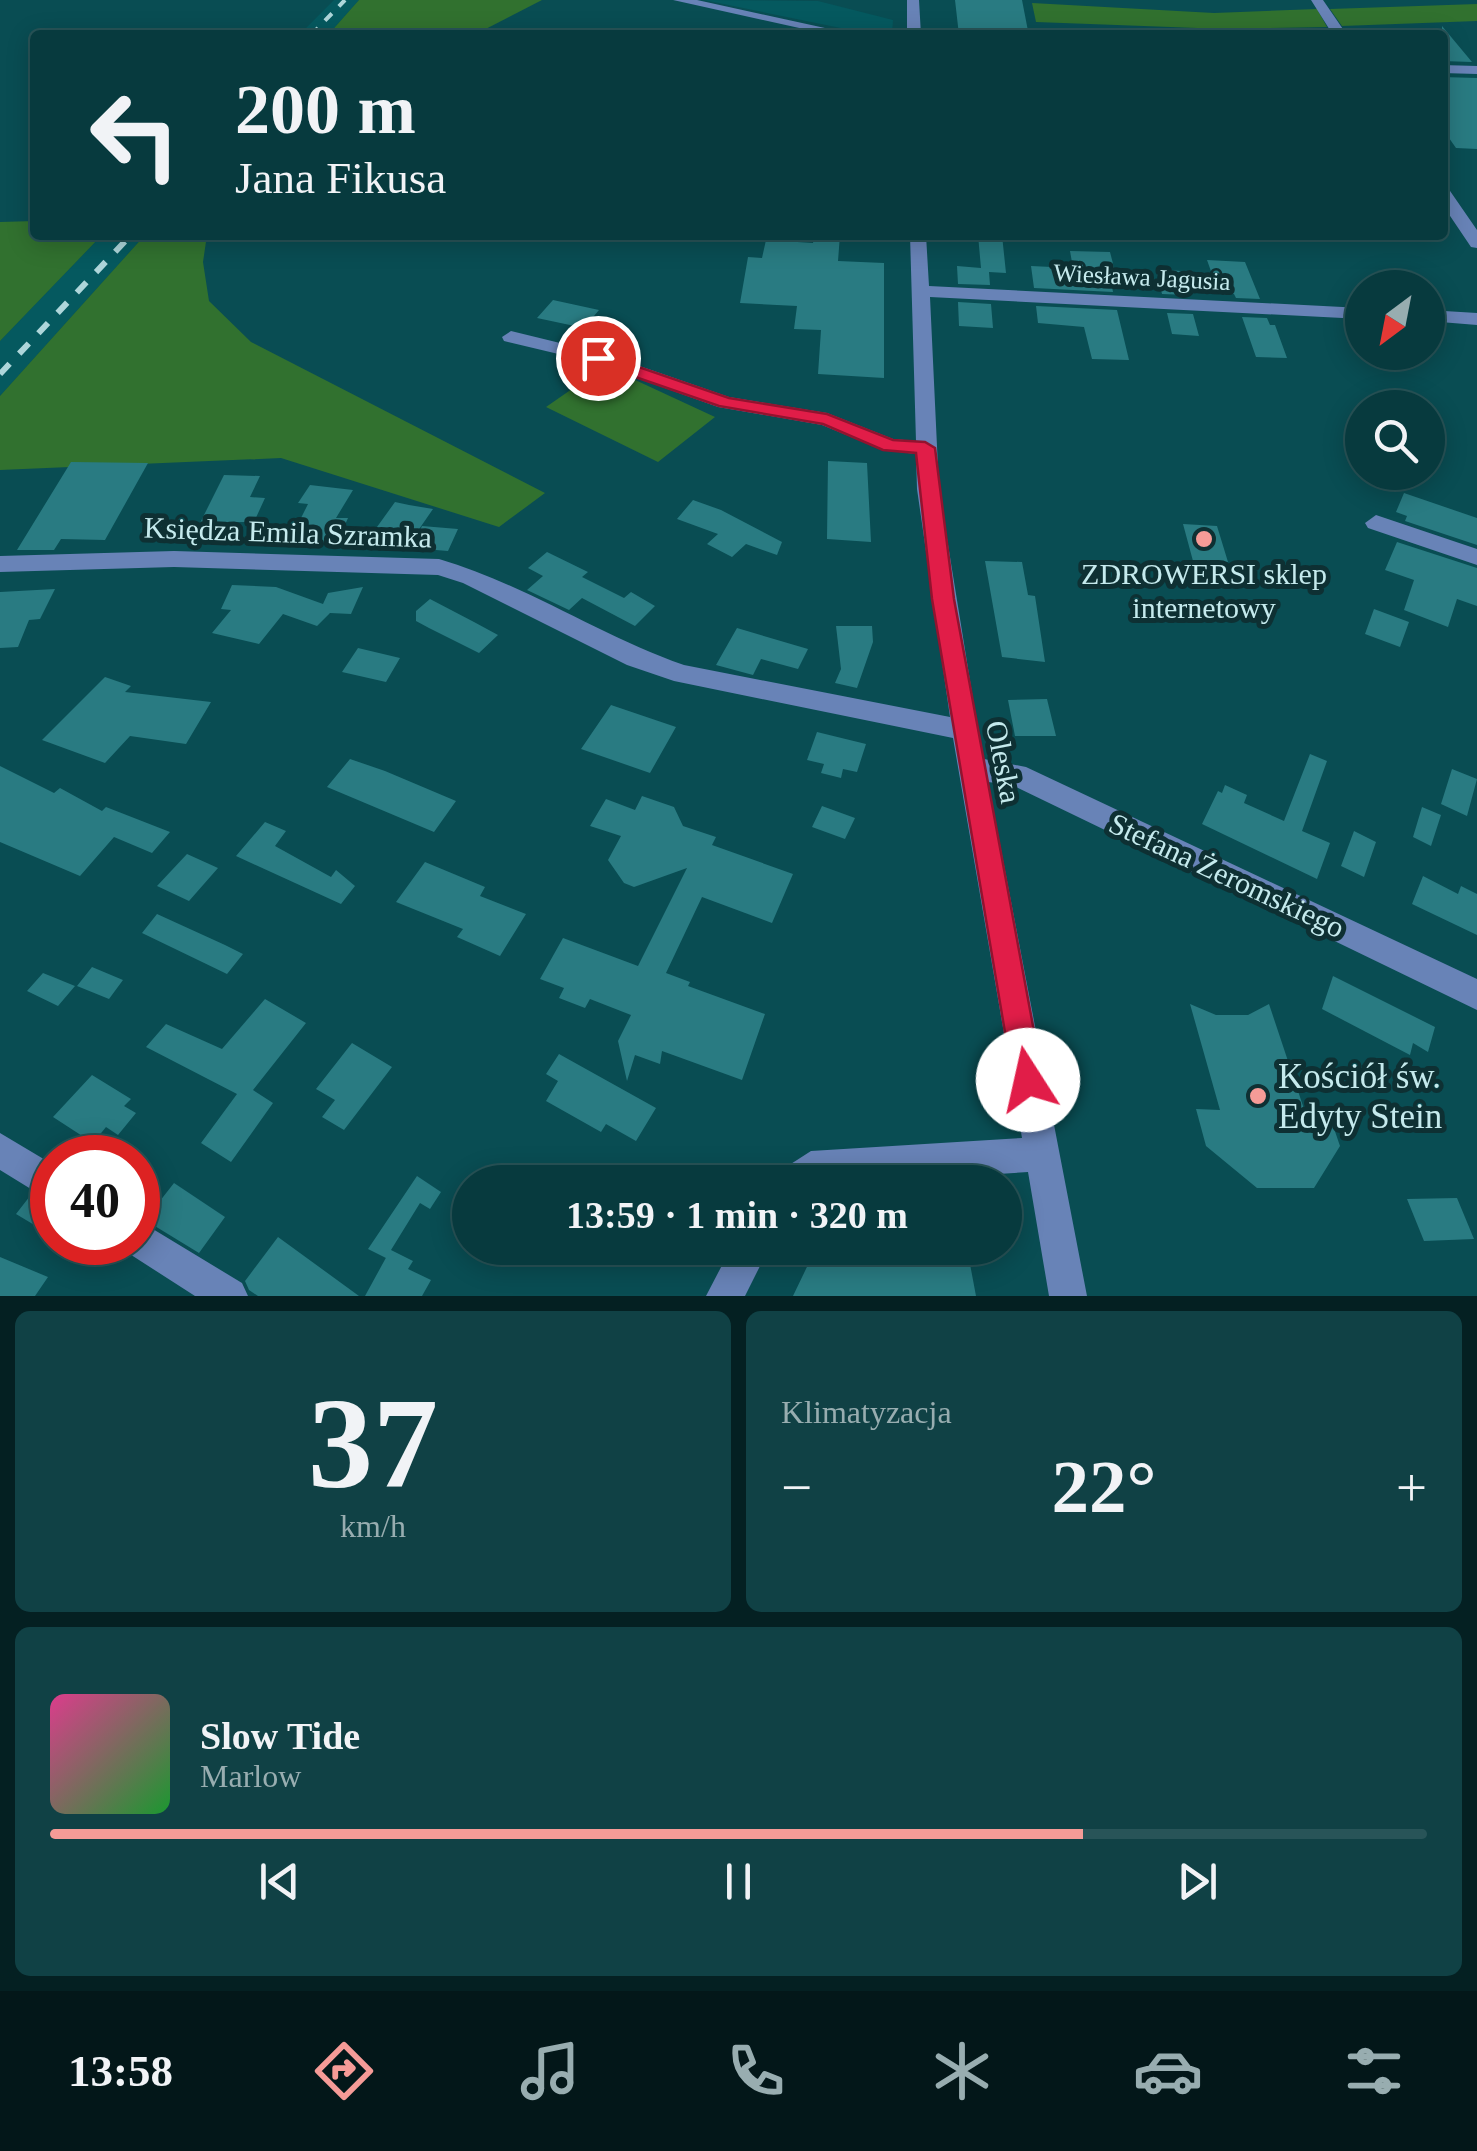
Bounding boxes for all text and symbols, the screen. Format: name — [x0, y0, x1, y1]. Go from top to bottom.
icon: left — [70, 70, 200, 200]
text: 200 m — [235, 71, 416, 148]
text: Jana Fikusa — [235, 153, 446, 203]
street label: Wiesława Jagusia — [1053, 259, 1231, 295]
north arrow — [1345, 270, 1445, 370]
map controls — [1345, 270, 1445, 490]
pin — [556, 316, 641, 401]
icon: arrive — [571, 331, 626, 386]
button: search — [1345, 390, 1445, 490]
street label: Księdza Emila Szramka — [143, 510, 433, 554]
marker: ZDROWERSI sklep internetowy — [1193, 528, 1215, 550]
place label: ZDROWERSI sklep internetowy — [1081, 557, 1327, 624]
street label: Oleska — [980, 718, 1028, 806]
street label: Stefana Żeromskiego — [1104, 806, 1350, 944]
position arrow — [976, 1028, 1080, 1132]
place label: Kościół św. Edyty Stein — [1278, 1057, 1442, 1136]
marker: Kościół św. Edyty Stein — [1247, 1085, 1269, 1107]
speed limit sign: 40 — [30, 1135, 160, 1265]
text: 13:59 · 1 min · 320 m — [566, 1194, 908, 1236]
text: 37 — [308, 1371, 438, 1515]
text: Klimatyzacja — [781, 1394, 952, 1430]
text: 22° — [1052, 1445, 1157, 1528]
text: − — [781, 1457, 812, 1518]
text: + — [1396, 1457, 1427, 1518]
text: km/h — [340, 1508, 406, 1544]
text: Slow Tide — [200, 1715, 360, 1757]
text: Marlow — [200, 1758, 301, 1794]
icon: previous — [252, 1854, 307, 1909]
icon: pause — [711, 1854, 766, 1909]
icon: next — [1170, 1854, 1225, 1909]
icon: directions — [309, 2036, 379, 2106]
icon: music — [515, 2036, 585, 2106]
icon: phone — [721, 2036, 791, 2106]
icon: climate — [927, 2036, 997, 2106]
icon: car — [1133, 2036, 1203, 2106]
icon: filters — [1339, 2036, 1409, 2106]
text: 13:58 — [68, 2046, 173, 2096]

